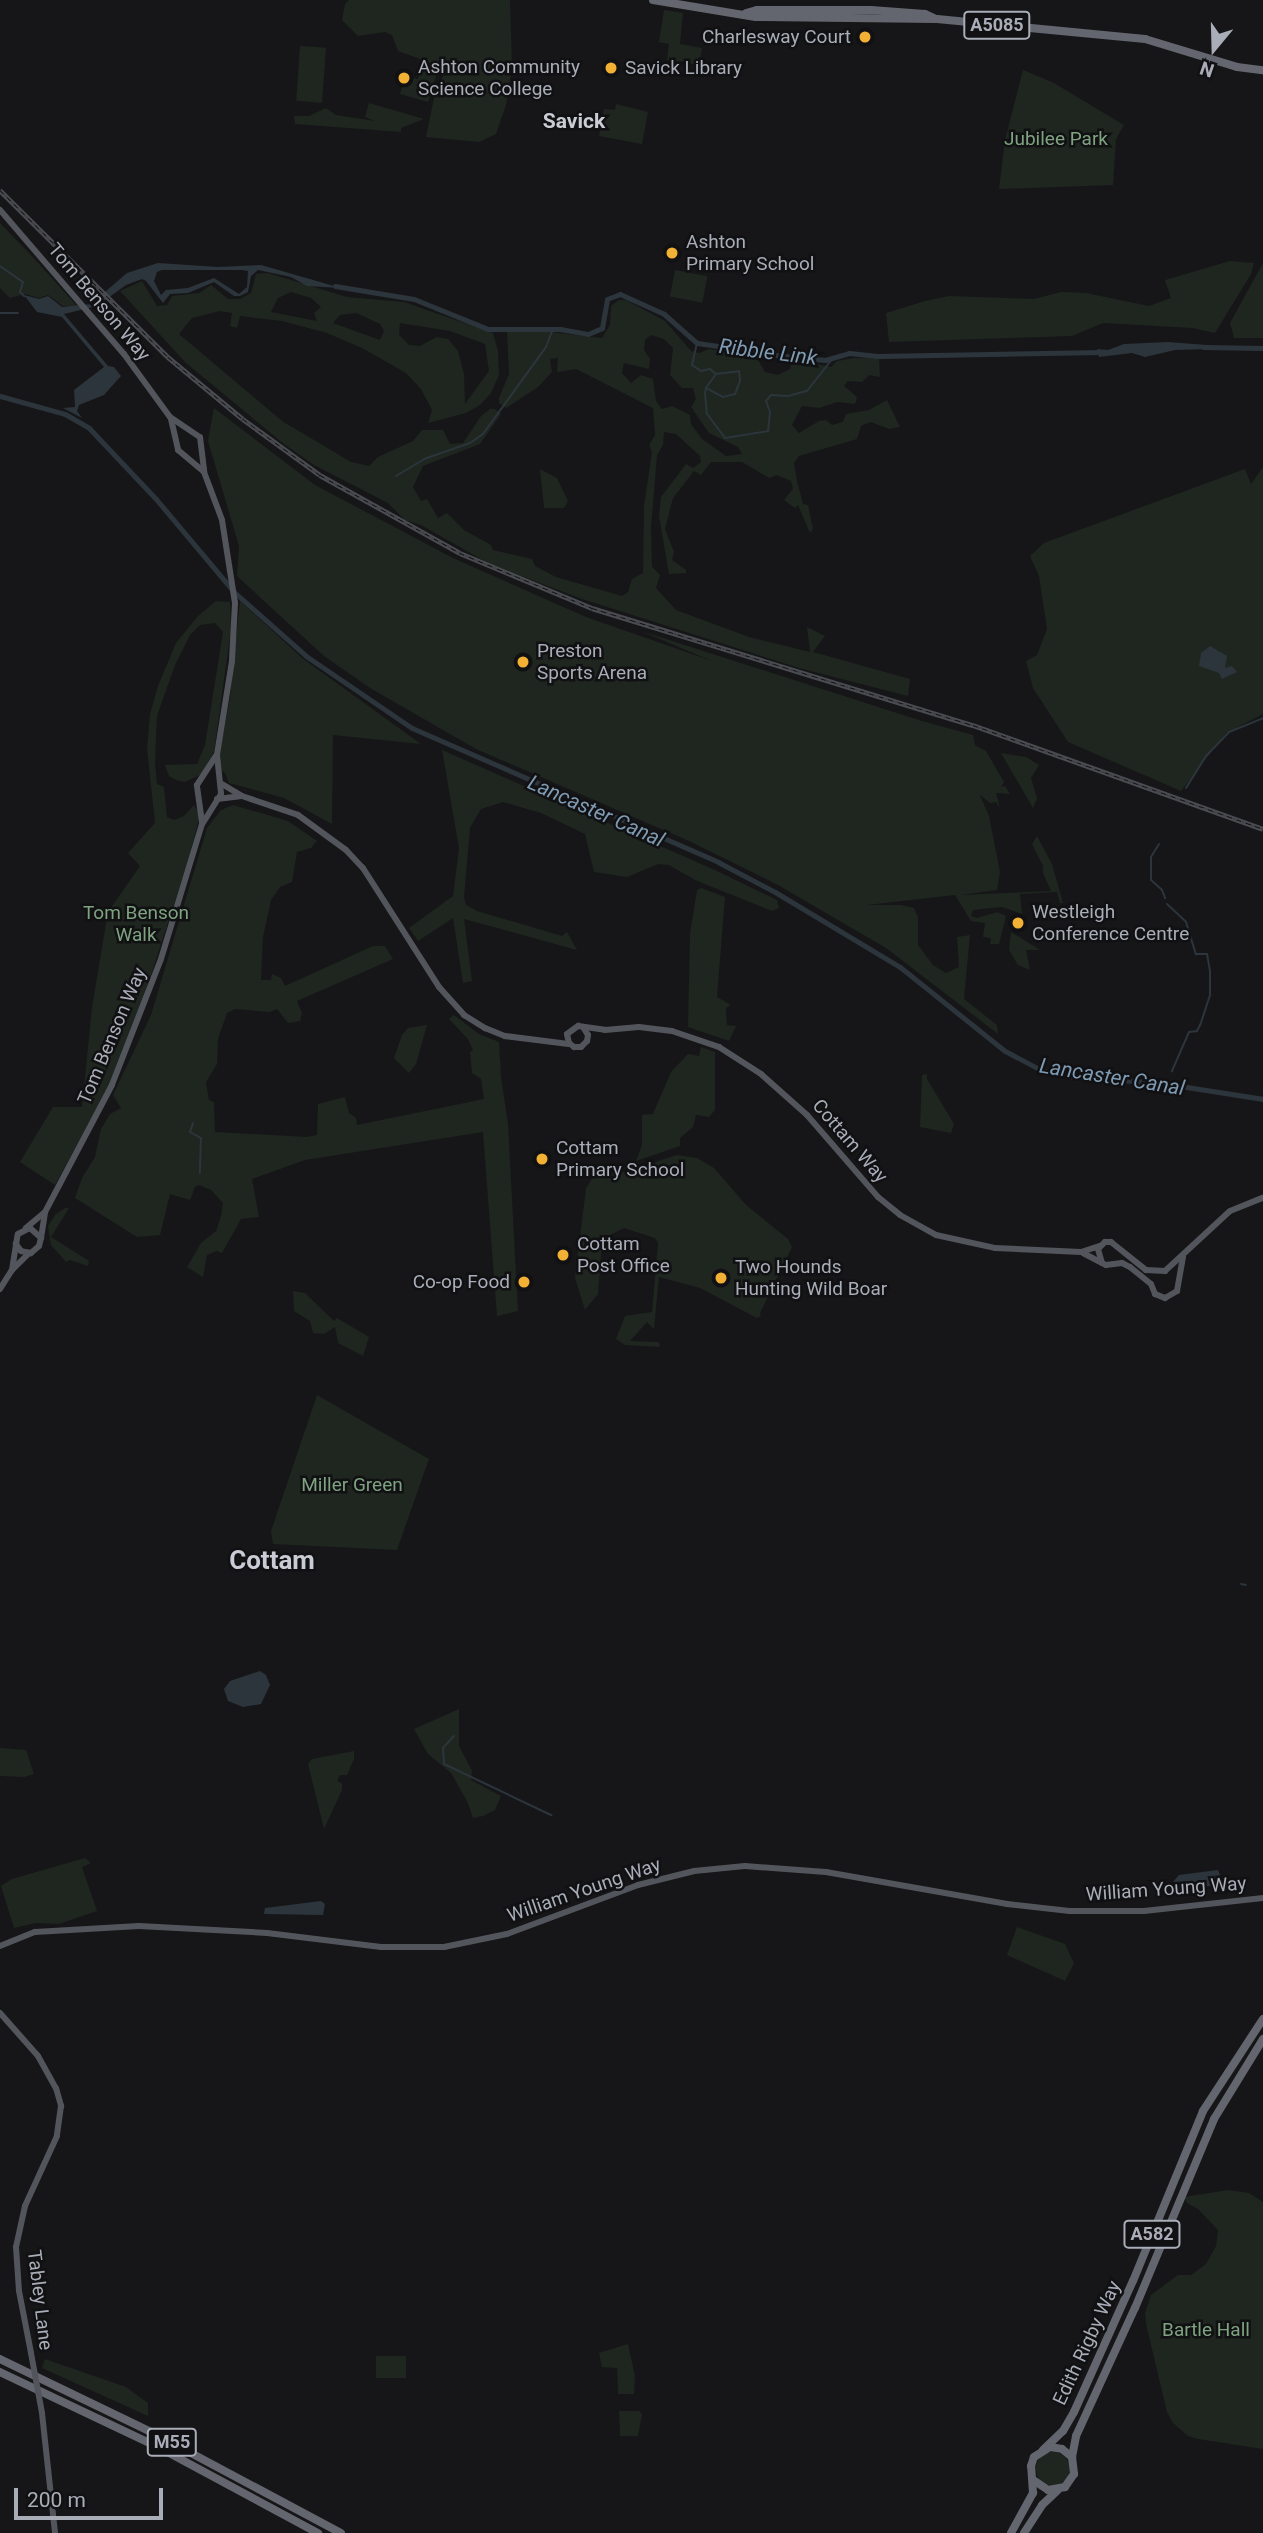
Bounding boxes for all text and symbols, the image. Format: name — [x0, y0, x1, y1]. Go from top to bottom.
road number: A5085 — [962, 10, 1032, 40]
north arrow — [1179, 14, 1249, 84]
place label: Charlesway Court — [702, 26, 851, 48]
marker: Charlesway Court — [857, 29, 873, 45]
place label: Ashton Community Science College — [418, 56, 580, 100]
text: N — [1197, 56, 1217, 82]
place label: Savick Library — [625, 57, 742, 79]
marker: Savick Library — [603, 60, 619, 76]
marker: Ashton Community Science College — [396, 70, 412, 86]
district label: Savick — [543, 108, 605, 134]
park label: Jubilee Park — [1004, 128, 1108, 150]
place label: Ashton Primary School — [686, 231, 814, 275]
street label: Tom Benson Way — [43, 239, 155, 365]
marker: Ashton Primary School — [664, 245, 680, 261]
water label: Ribble Link — [717, 333, 819, 371]
place label: Preston Sports Arena — [537, 640, 647, 684]
marker: Preston Sports Arena — [515, 654, 531, 670]
water label: Lancaster Canal — [524, 770, 668, 852]
place label: Westleigh Conference Centre — [1032, 901, 1189, 945]
park label: Tom Benson Walk — [83, 902, 189, 946]
marker: Westleigh Conference Centre — [1010, 915, 1026, 931]
street label: Tom Benson Way — [73, 964, 151, 1108]
water label: Lancaster Canal — [1038, 1053, 1186, 1101]
street label: Cottam Way — [808, 1095, 892, 1187]
place label: Cottam Primary School — [556, 1137, 684, 1181]
marker: Cottam Primary School — [534, 1151, 550, 1167]
place label: Cottam Post Office — [577, 1233, 670, 1277]
marker: Cottam Post Office — [555, 1247, 571, 1263]
place label: Two Hounds Hunting Wild Boar — [735, 1256, 887, 1300]
marker: Two Hounds Hunting Wild Boar — [713, 1270, 729, 1286]
place label: Co-op Food — [413, 1271, 510, 1293]
marker: Co-op Food — [516, 1274, 532, 1290]
park label: Miller Green — [301, 1474, 403, 1496]
district label: Cottam — [229, 1545, 315, 1577]
street label: William Young Way — [504, 1853, 664, 1927]
street label: William Young Way — [1085, 1872, 1247, 1906]
road number: A582 — [1122, 2220, 1182, 2248]
street label: Tabley Lane — [23, 2249, 57, 2351]
street label: Edith Rigby Way — [1048, 2277, 1126, 2409]
park label: Bartle Hall — [1162, 2319, 1250, 2341]
road number: M55 — [146, 2428, 198, 2456]
scale bar — [18, 2474, 166, 2518]
text: 200 m — [27, 2488, 86, 2512]

